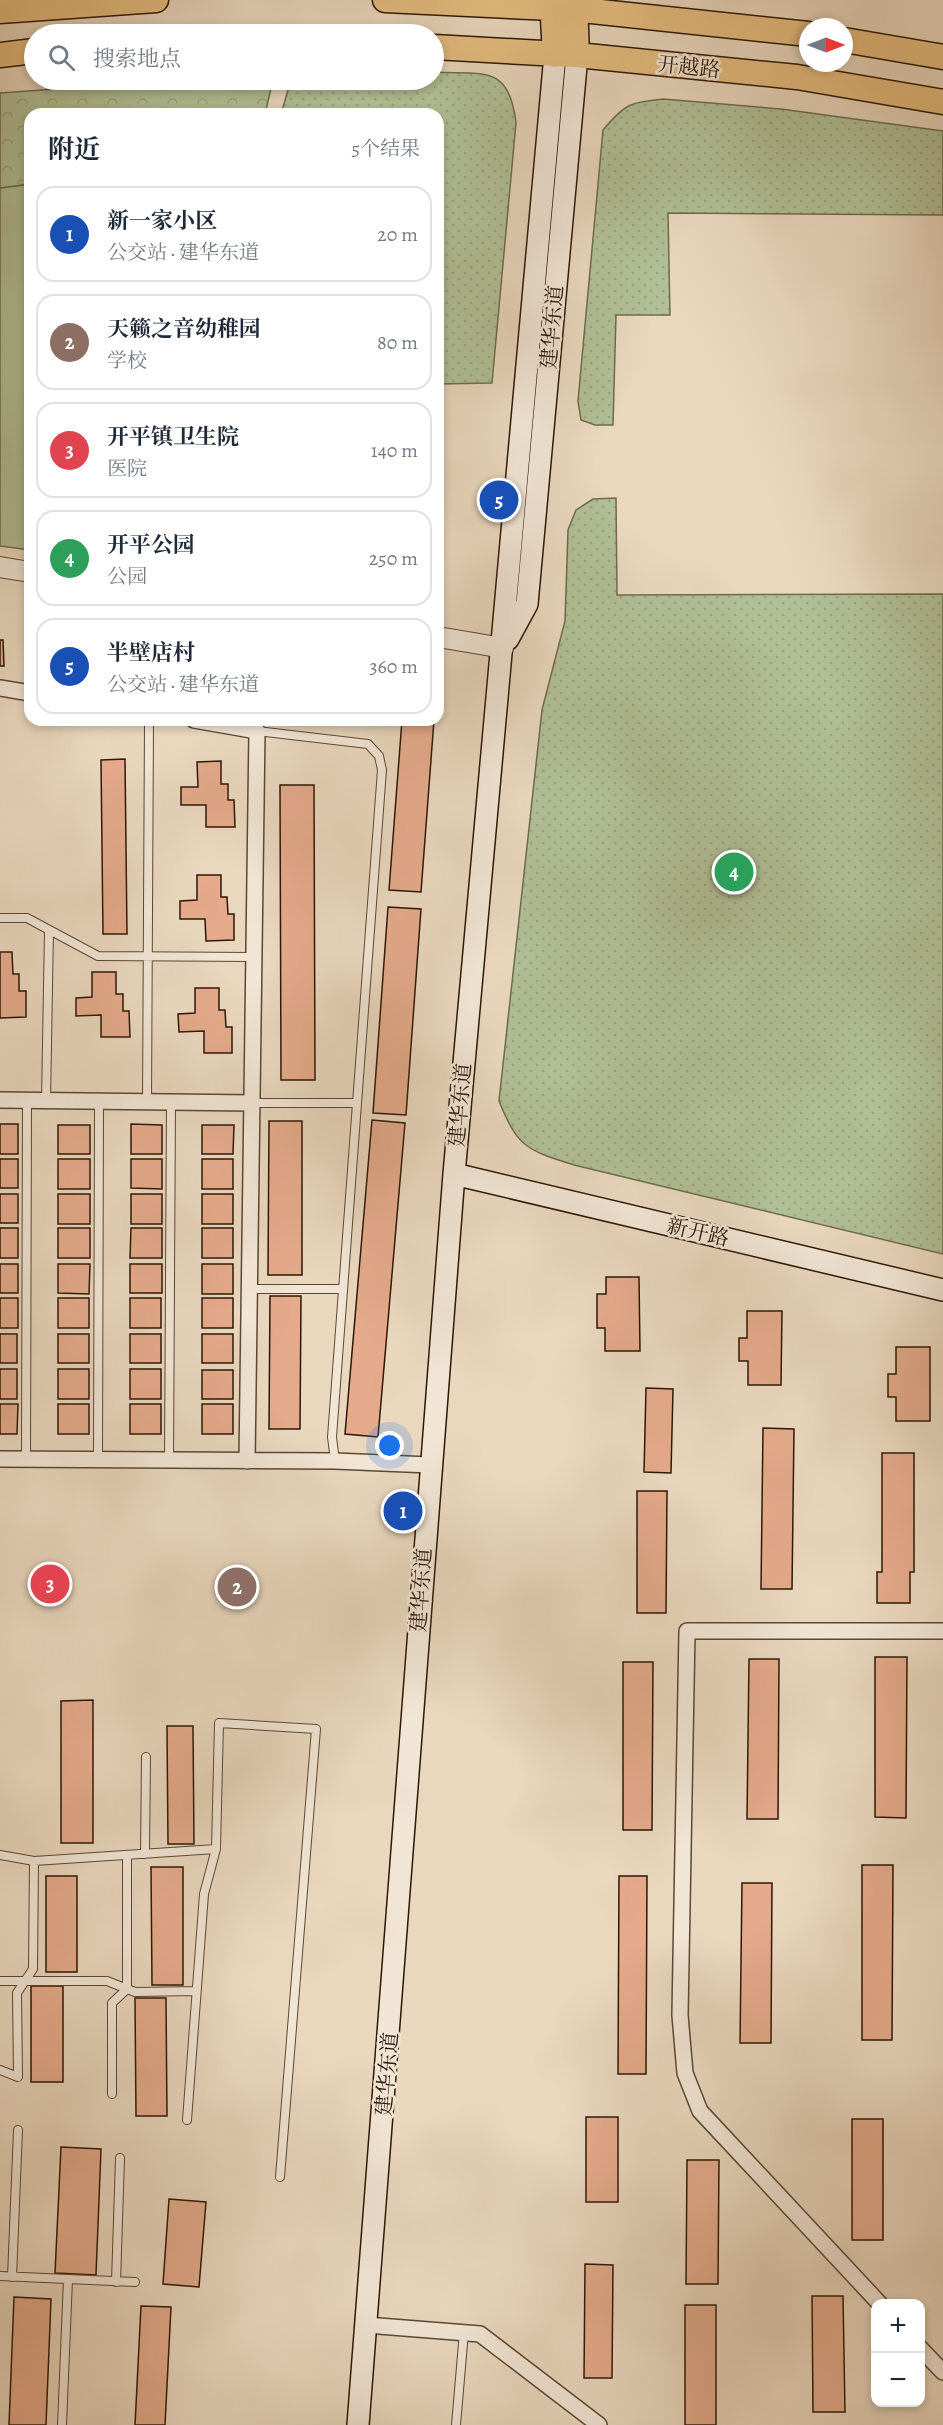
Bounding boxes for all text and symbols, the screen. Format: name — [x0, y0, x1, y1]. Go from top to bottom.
north arrow — [799, 18, 853, 72]
search box — [24, 24, 444, 90]
icon: search — [45, 41, 78, 74]
text: 搜索地点 — [93, 44, 181, 74]
street label: 开越路 — [656, 50, 722, 84]
text: 附近 — [48, 132, 100, 167]
text: 5个结果 — [351, 135, 420, 162]
text: 新一家小区 — [107, 206, 217, 236]
text: 1 — [66, 221, 73, 248]
text: 20 m — [377, 221, 418, 248]
text: 公交站 · 建华东道 — [107, 239, 259, 266]
street label: 建华东道 — [534, 284, 570, 370]
text: 天籁之音幼稚园 — [107, 314, 261, 344]
text: 2 — [65, 329, 74, 356]
text: 80 m — [377, 329, 418, 356]
text: 学校 — [107, 347, 147, 374]
text: 开平镇卫生院 — [107, 422, 239, 452]
text: 3 — [65, 437, 74, 464]
text: 140 m — [371, 437, 418, 464]
text: 医院 — [107, 455, 147, 482]
pin: 5 — [480, 478, 518, 522]
text: 开平公园 — [107, 530, 195, 560]
text: 4 — [65, 545, 74, 572]
text: 250 m — [369, 545, 418, 572]
text: 公园 — [107, 563, 147, 590]
text: 半壁店村 — [107, 638, 195, 668]
text: 5 — [65, 653, 74, 680]
text: 360 m — [369, 653, 418, 680]
text: 公交站 · 建华东道 — [107, 671, 259, 698]
pin: 4 — [714, 850, 754, 894]
street label: 建华东道 — [442, 1062, 478, 1148]
street label: 新开路 — [664, 1211, 732, 1253]
your location — [375, 1431, 404, 1460]
pin: 1 — [384, 1488, 422, 1534]
street label: 建华东道 — [404, 1547, 438, 1633]
pin: 3 — [31, 1562, 70, 1606]
pin: 2 — [218, 1564, 256, 1610]
street label: 建华东道 — [369, 2031, 405, 2117]
map controls — [871, 2299, 925, 2407]
button: + — [871, 2299, 925, 2353]
button: − — [871, 2353, 925, 2407]

